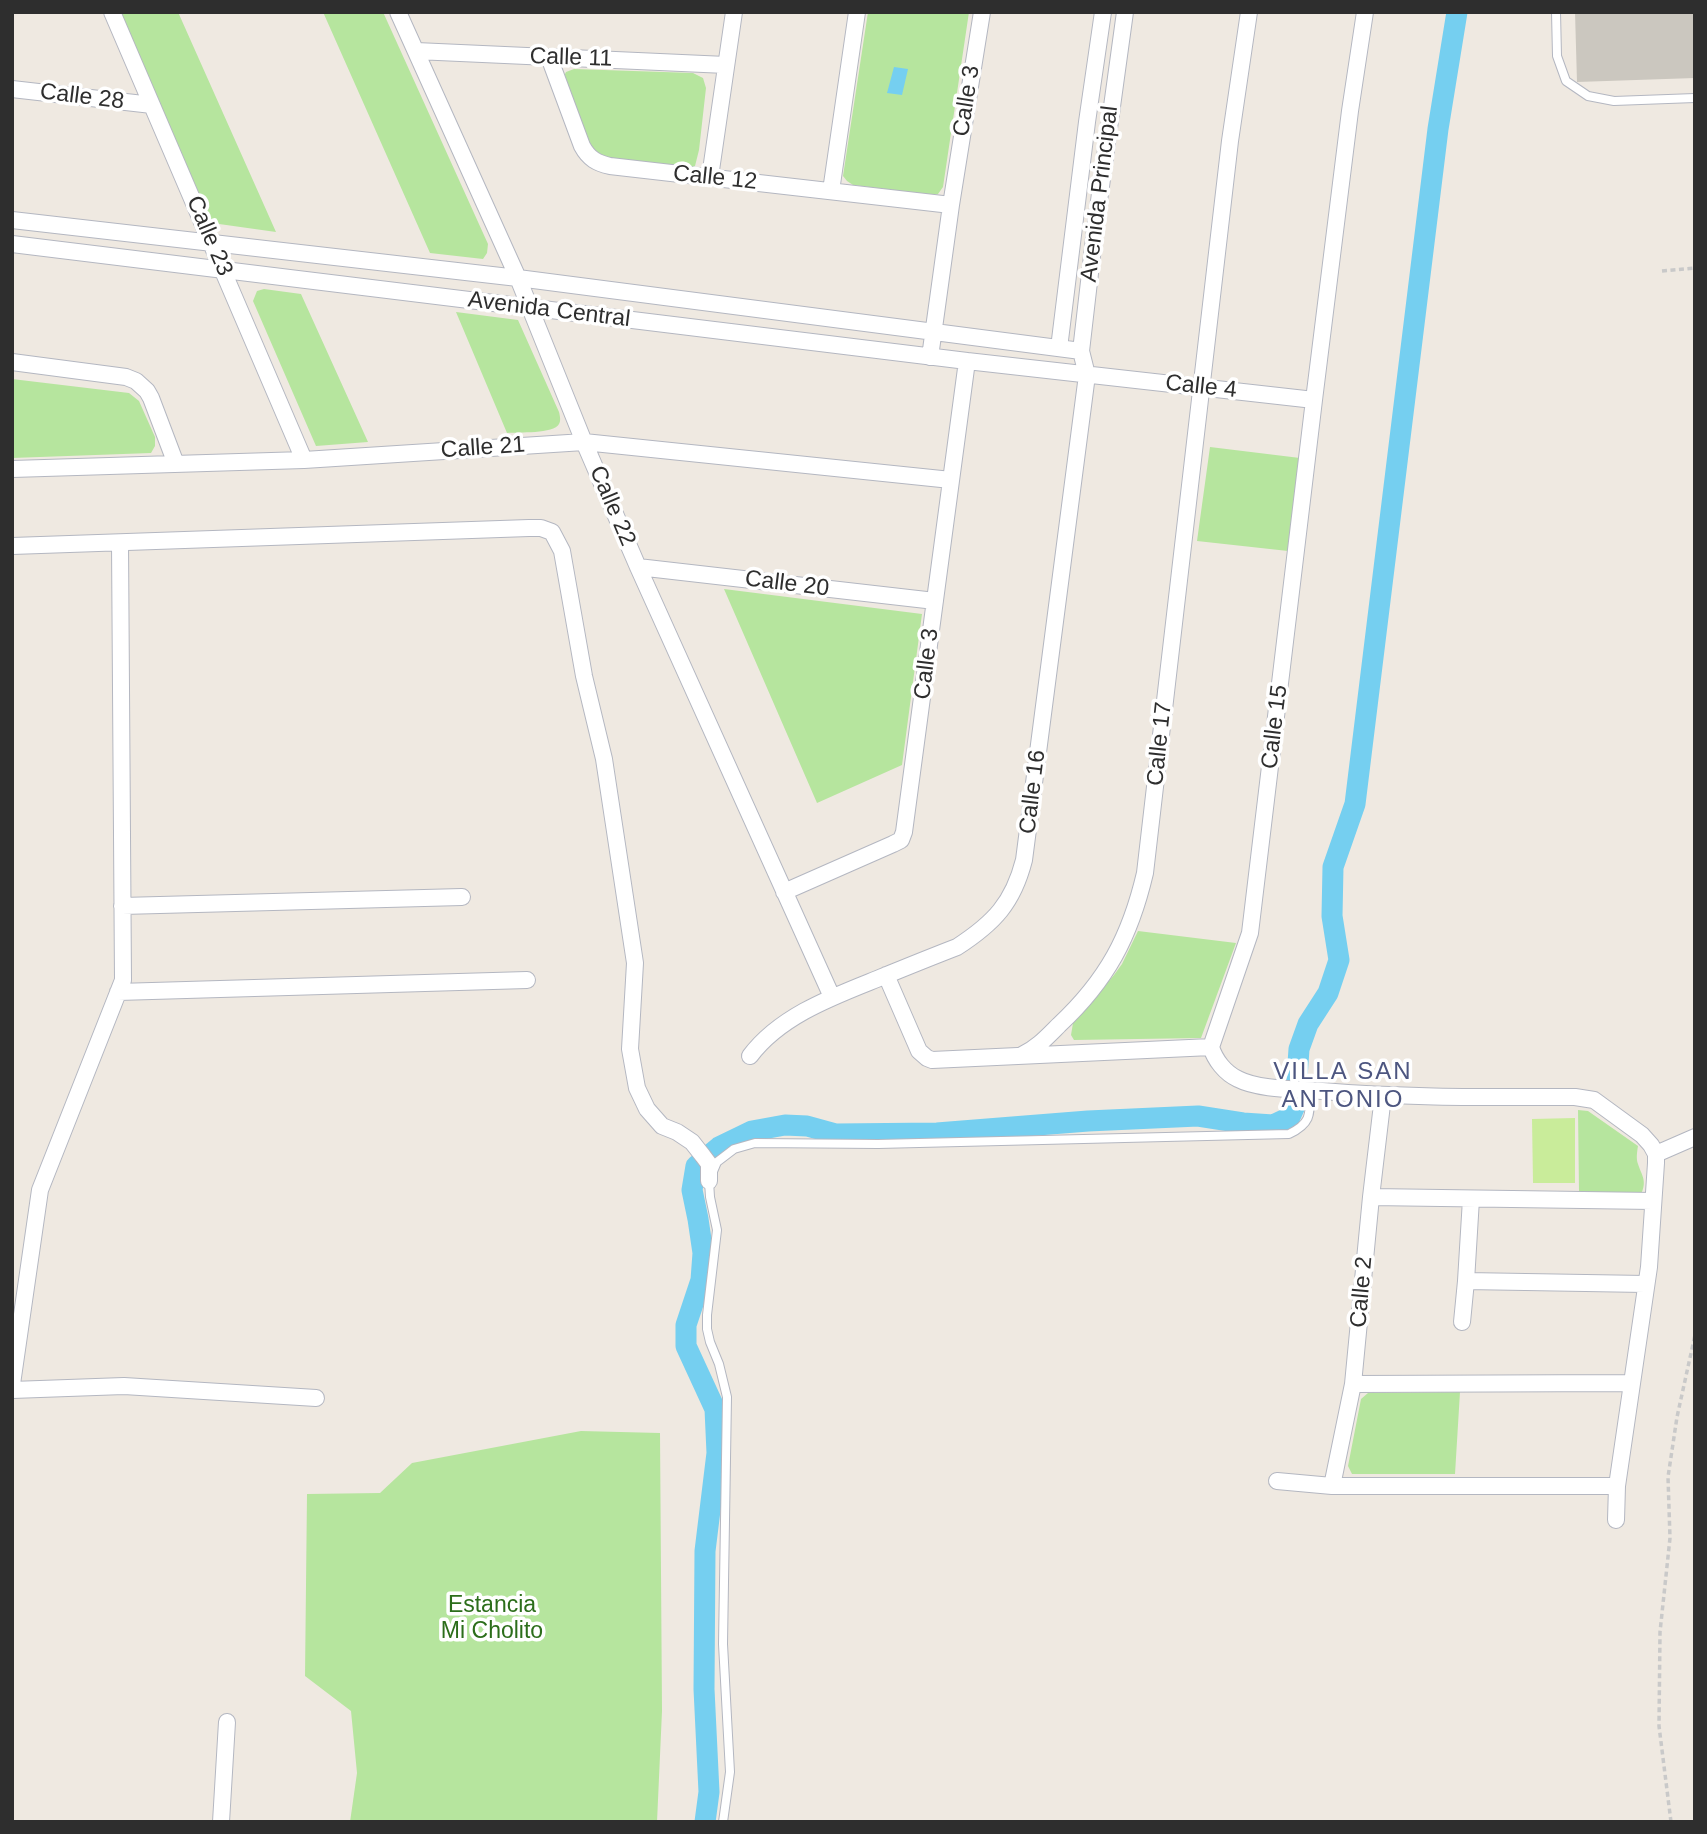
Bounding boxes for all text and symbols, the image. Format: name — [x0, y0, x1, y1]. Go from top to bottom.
street label: Calle 11 — [529, 43, 613, 73]
street label: Calle 3 — [948, 63, 986, 139]
street label: Calle 28 — [38, 78, 126, 116]
street label: Avenida Principal — [1075, 104, 1125, 284]
street label: Calle 12 — [672, 160, 758, 196]
street label: Calle 23 — [180, 192, 238, 280]
street label: Avenida Central — [466, 286, 632, 334]
street label: Calle 4 — [1164, 370, 1238, 404]
street label: Calle 21 — [440, 431, 526, 465]
street label: Calle 22 — [583, 462, 641, 550]
street label: Calle 20 — [743, 565, 831, 603]
street label: Calle 3 — [909, 627, 945, 701]
street label: Calle 15 — [1256, 683, 1294, 771]
street label: Calle 17 — [1142, 701, 1178, 787]
street label: Calle 16 — [1014, 748, 1052, 836]
district label: VILLA SAN ANTONIO — [1274, 1058, 1412, 1114]
street label: Calle 2 — [1345, 1255, 1379, 1329]
park label: Estancia Mi Cholito — [441, 1592, 543, 1646]

